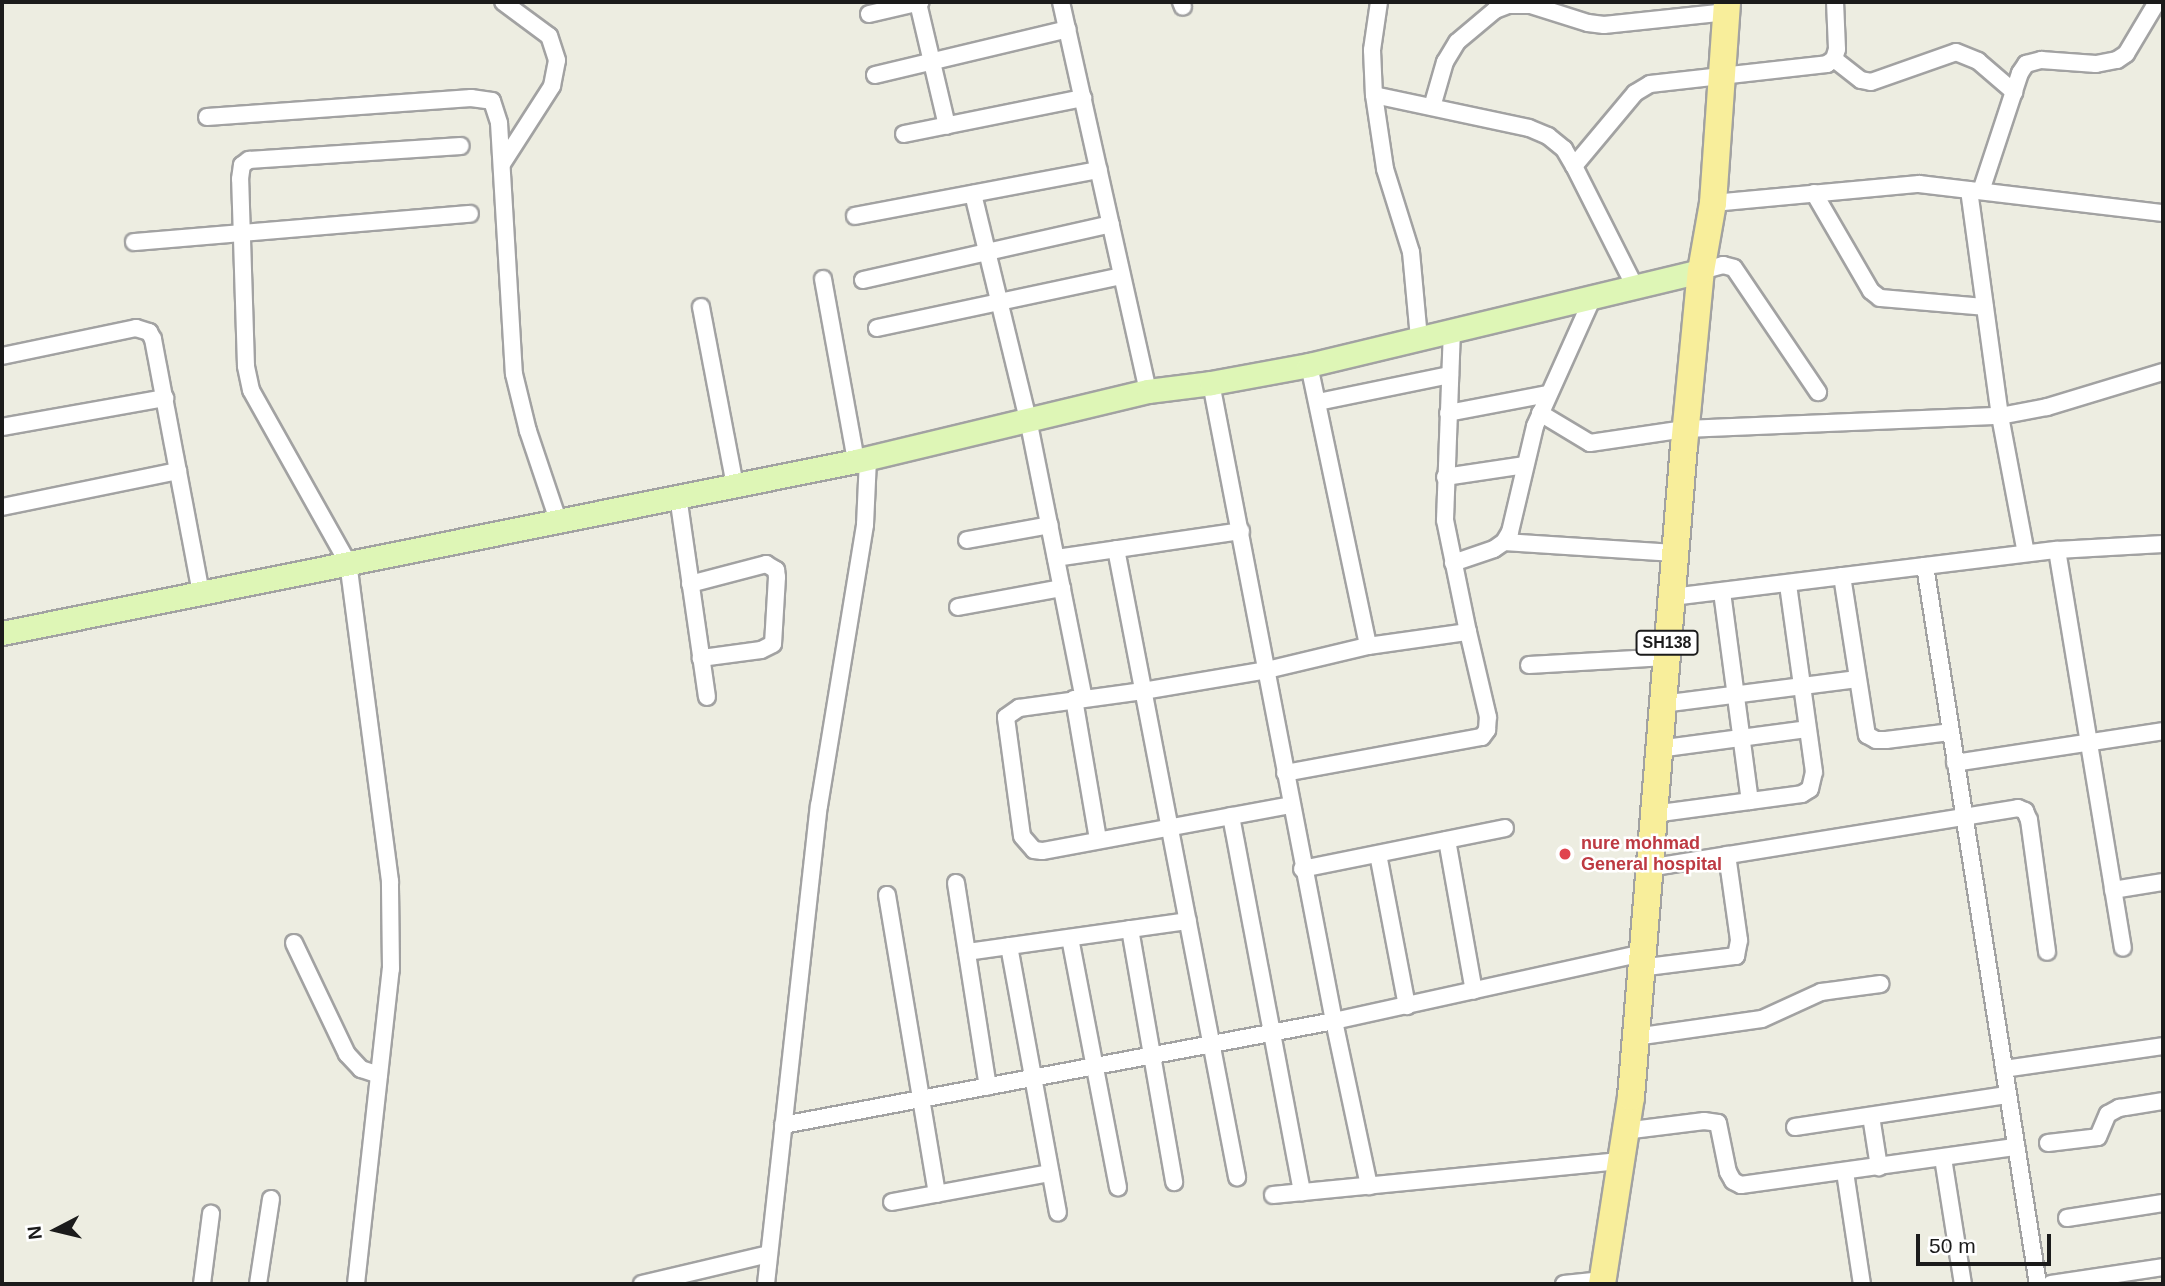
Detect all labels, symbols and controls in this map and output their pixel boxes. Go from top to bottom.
road number: SH138 [1636,630,1698,656]
place label: nure mohmad General hospital [1581,833,1722,876]
marker: nure mohmad General hospital [1555,844,1575,864]
north arrow [21,1195,91,1265]
scale bar [1920,1220,2055,1264]
text: N [23,1225,46,1241]
text: 50 m [1929,1234,1976,1257]

